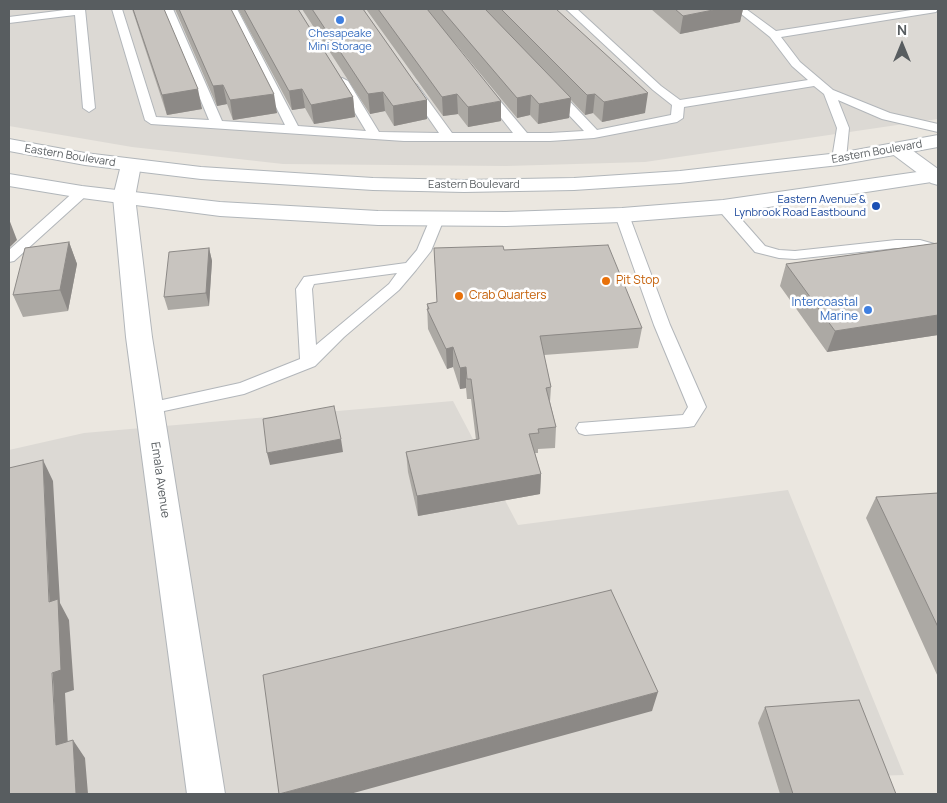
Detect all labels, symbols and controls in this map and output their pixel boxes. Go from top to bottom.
marker: Chesapeake Mini Storage [334,14,346,26]
north arrow [877,20,927,70]
text: N [897,20,907,39]
place label: Chesapeake Mini Storage [308,27,372,53]
street label: Eastern Boulevard [831,138,923,166]
street label: Eastern Boulevard [24,142,116,170]
street label: Eastern Boulevard [428,178,520,192]
place label: Eastern Avenue & Lynbrook Road Eastbound [734,193,866,219]
marker: Eastern Avenue & Lynbrook Road Eastbound [870,200,882,212]
place label: Pit Stop [616,274,659,288]
marker: Pit Stop [600,275,612,287]
place label: Crab Quarters [469,289,547,303]
marker: Crab Quarters [453,290,465,302]
place label: Intercoastal Marine [791,296,858,324]
marker: Intercoastal Marine [862,304,874,316]
street label: Emala Avenue [148,441,172,519]

